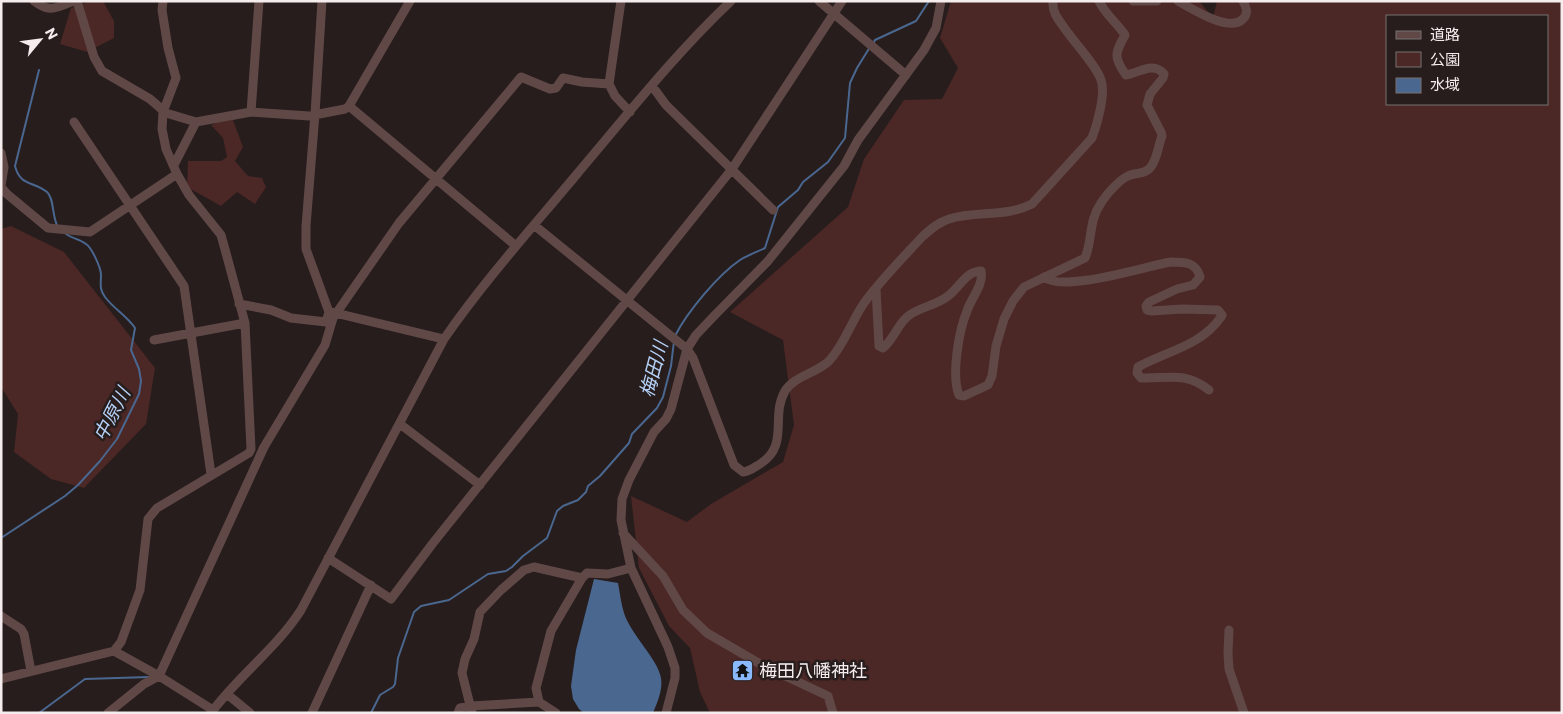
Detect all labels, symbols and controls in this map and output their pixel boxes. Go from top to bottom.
north arrow [15,15,65,65]
legend [1386,15,1548,105]
text: N [42,25,62,42]
text: 道路 [1430,25,1460,43]
text: 公園 [1430,50,1460,68]
text: 水域 [1430,75,1460,93]
water label: 梅田川 [635,337,672,400]
water label: 中原川 [88,382,135,445]
temple icon: 梅田八幡神社 [731,658,755,682]
place label: 梅田八幡神社 [759,659,867,681]

